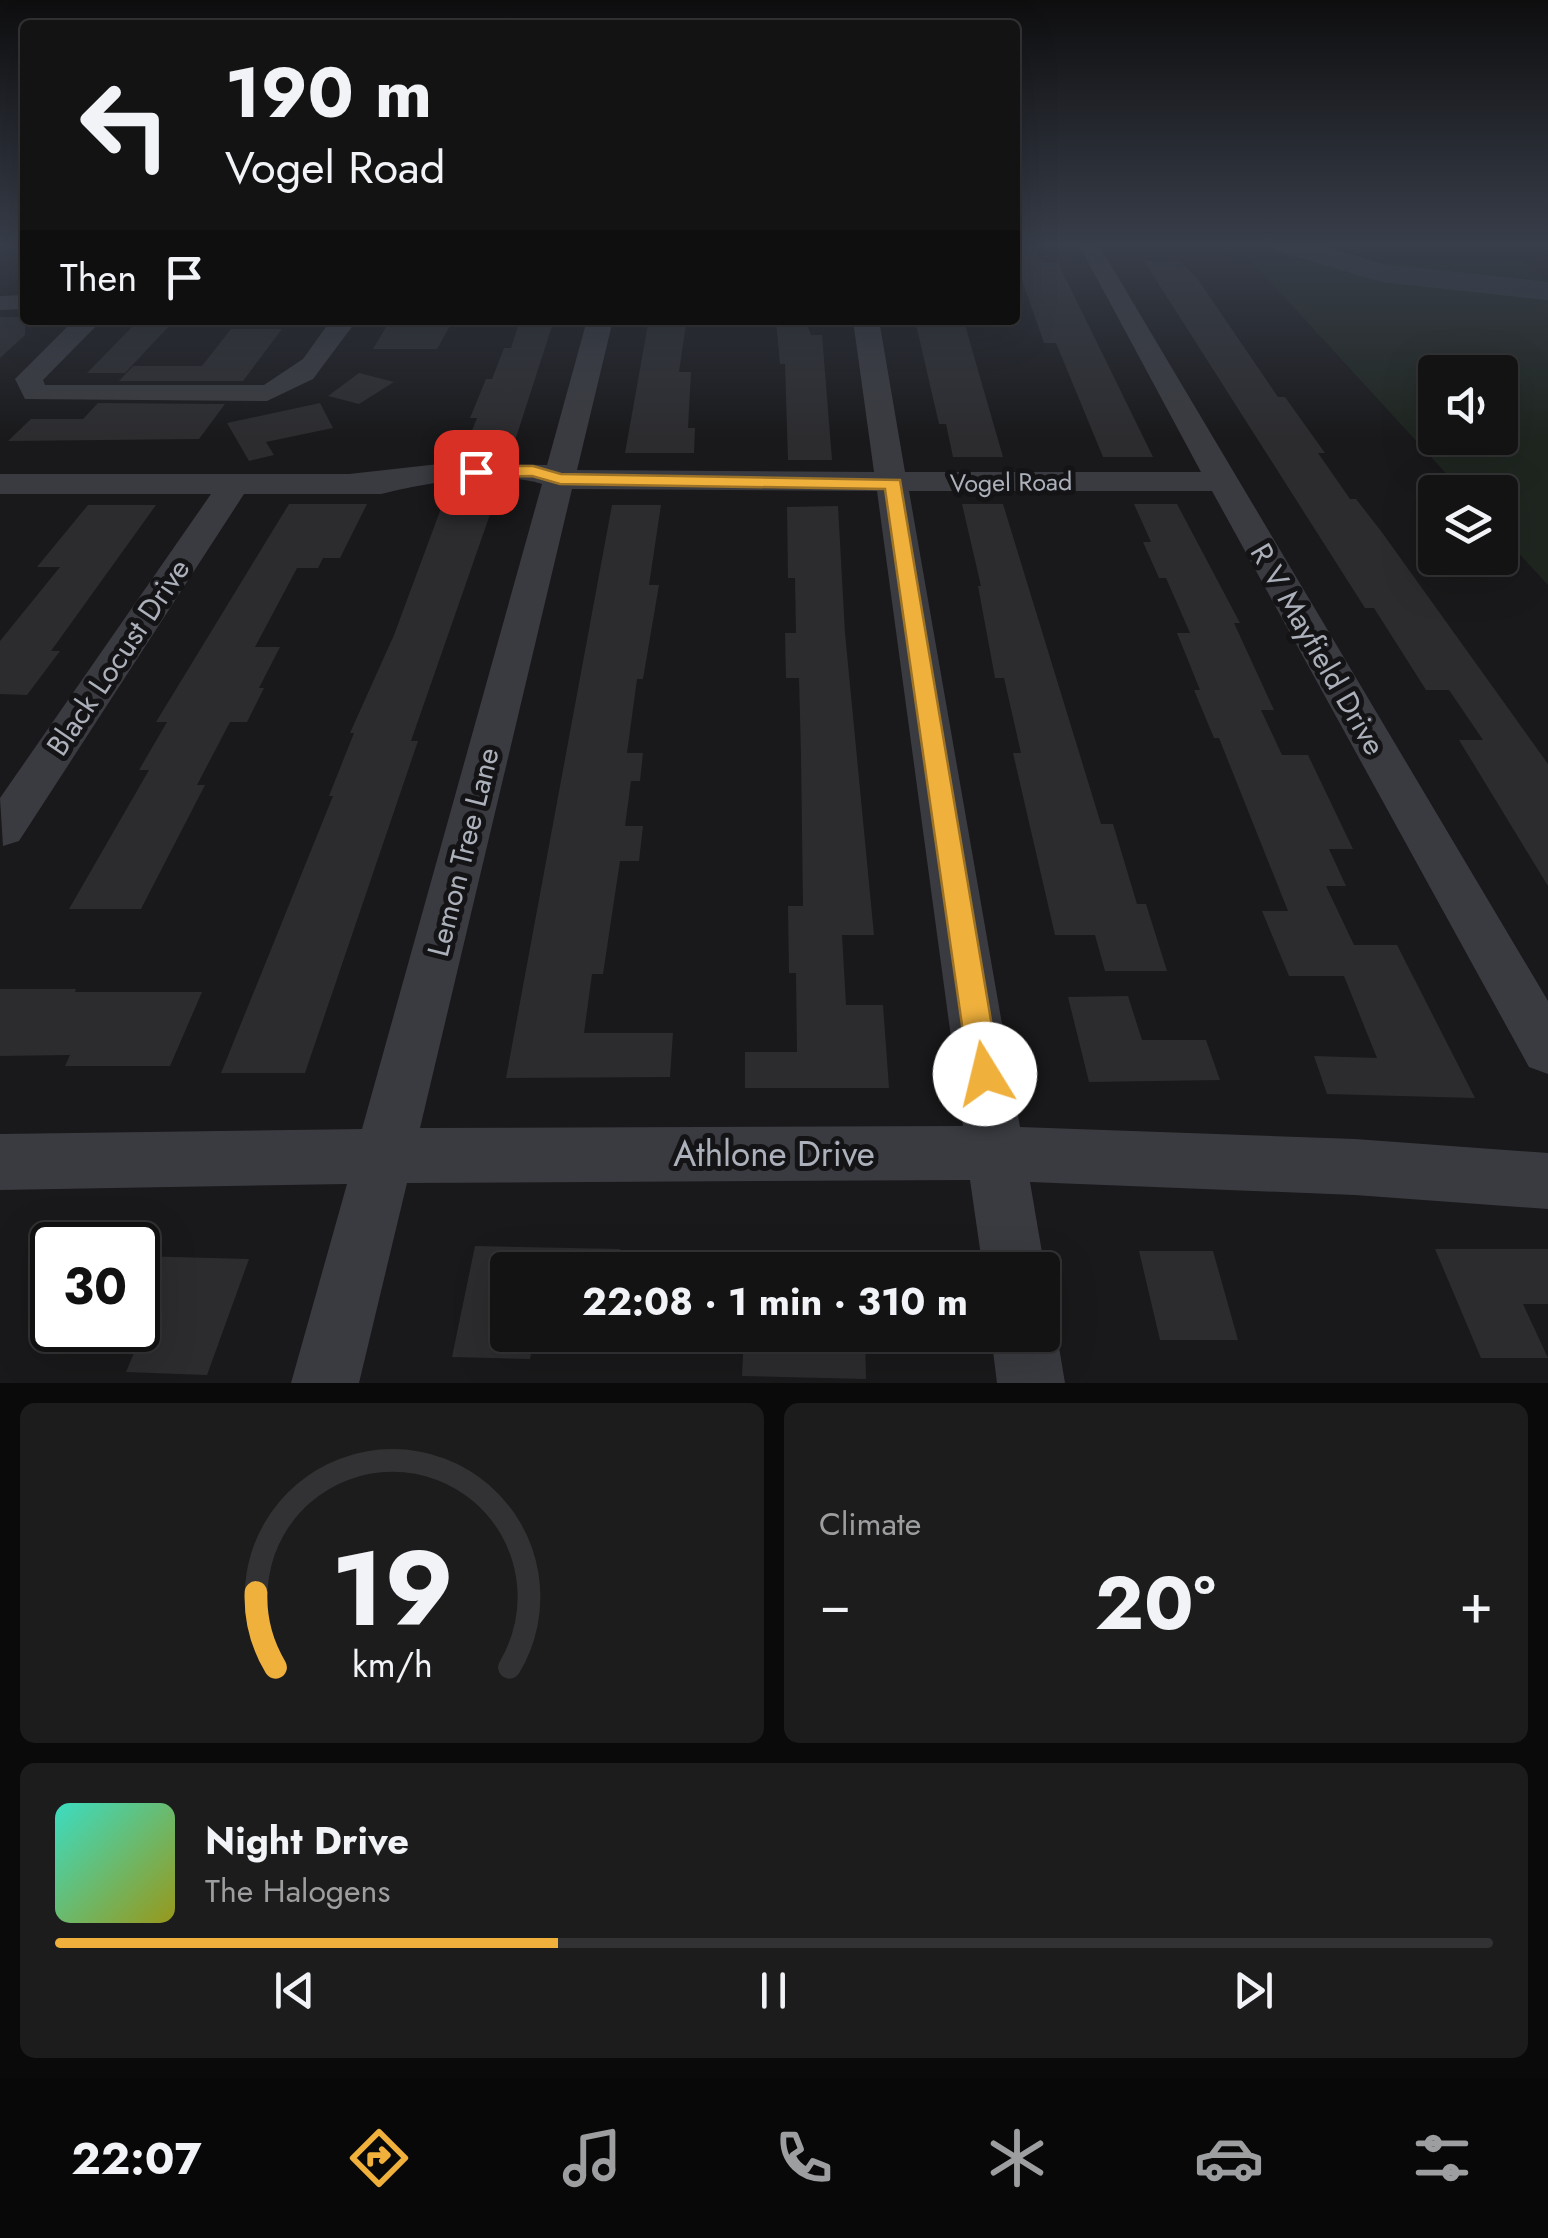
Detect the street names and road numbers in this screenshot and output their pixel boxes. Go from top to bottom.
street label: Vogel Road [949,463,1073,501]
street label: R V Mayfield Drive [1240,535,1396,763]
street label: Black Locust Drive [36,550,200,764]
street label: Lemon Tree Lane [416,743,510,961]
street label: Athlone Drive [673,1129,875,1179]

